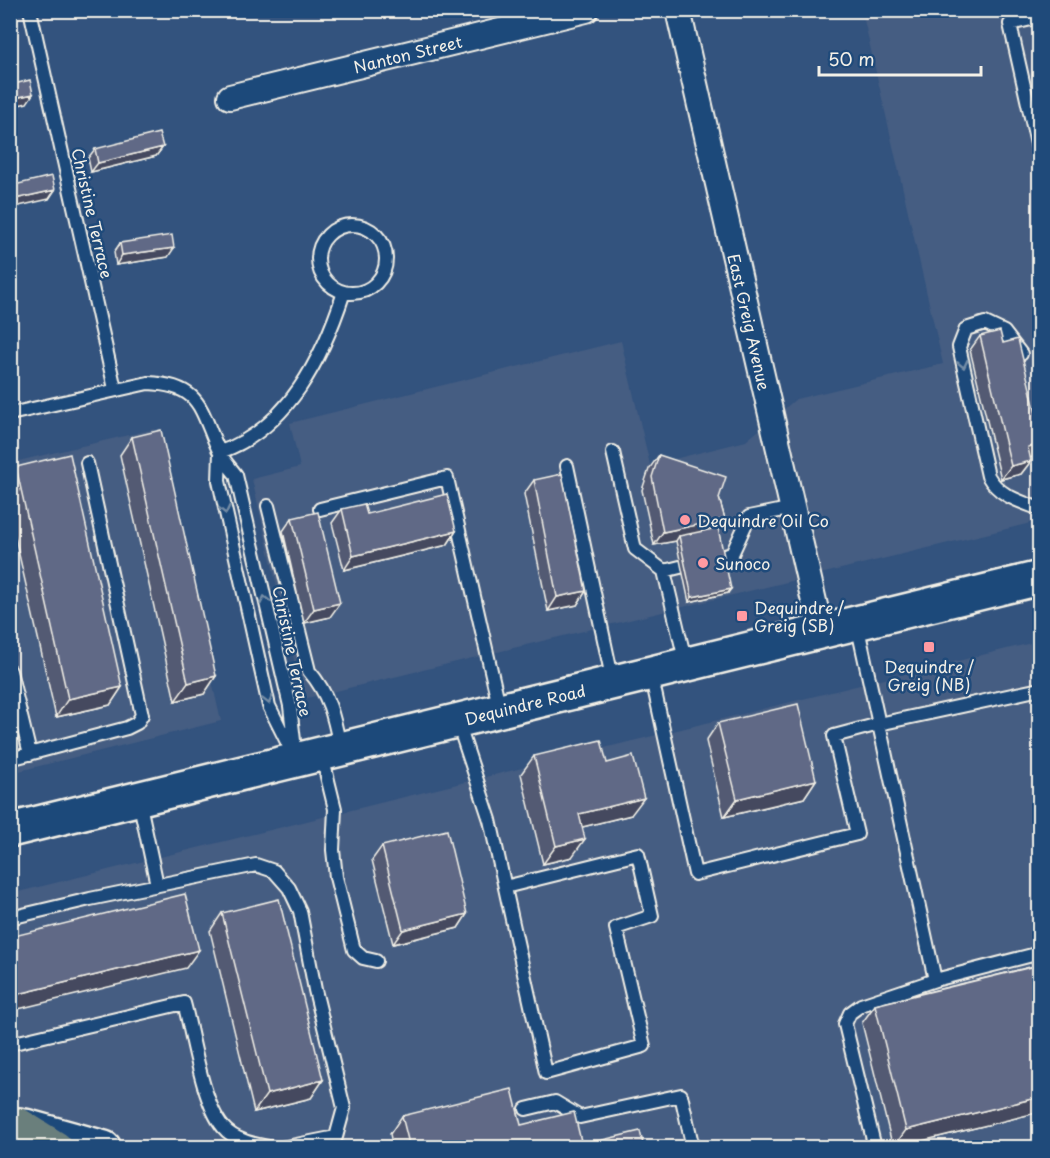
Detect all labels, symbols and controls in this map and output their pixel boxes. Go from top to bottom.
street label: Nanton Street [351,29,465,78]
scale bar [819,39,981,77]
text: 50 m [828,45,875,72]
street label: Christine Terrace [66,145,120,281]
street label: East Greig Avenue [722,251,777,393]
one-way arrow [956,359,969,369]
one-way arrow [218,504,231,514]
place label: Dequindre Oil Co [697,508,829,532]
marker: Dequindre Oil Co [678,513,692,527]
place label: Sunoco [715,551,770,575]
marker: Sunoco [696,556,710,570]
street label: Christine Terrace [267,583,319,719]
one-way arrow [260,595,273,605]
place label: Dequindre / Greig (SB) [754,595,844,637]
marker: Dequindre / Greig (SB) [735,609,749,623]
marker: Dequindre / Greig (NB) [922,640,936,654]
place label: Dequindre / Greig (NB) [884,654,974,696]
street label: Dequindre Road [462,678,588,730]
one-way arrow [261,695,274,705]

